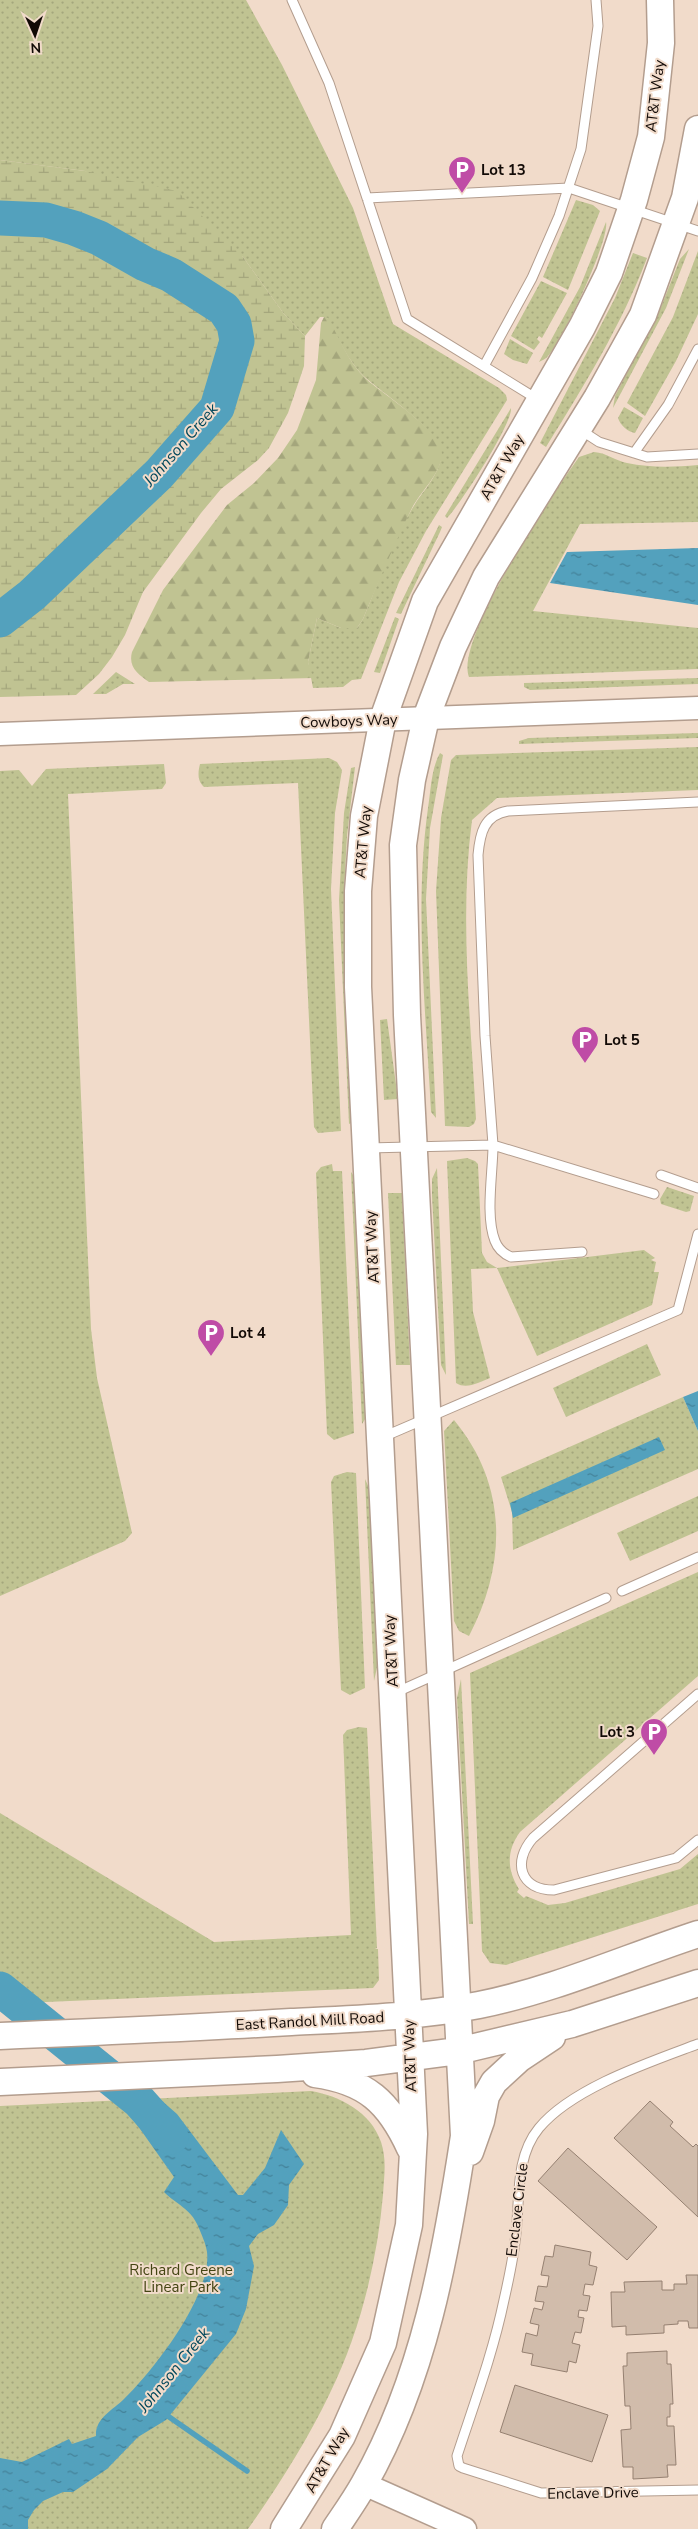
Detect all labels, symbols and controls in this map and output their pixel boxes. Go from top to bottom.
north arrow [10,10,60,60]
text: N [30,38,41,57]
street label: AT&T Way [641,59,669,133]
parking icon: Lot 13 [447,155,477,194]
place label: Lot 13 [481,160,526,180]
water label: Johnson Creek [138,398,224,492]
street label: AT&T Way [475,430,529,503]
street label: Cowboys Way [300,709,398,733]
street label: AT&T Way [350,805,376,879]
parking icon: Lot 5 [570,1025,600,1064]
place label: Lot 5 [604,1030,640,1050]
street label: AT&T Way [360,1210,384,1284]
parking icon: Lot 4 [196,1318,226,1357]
place label: Lot 4 [230,1323,266,1343]
street label: AT&T Way [379,1614,403,1688]
parking icon: Lot 3 [639,1717,669,1756]
place label: Lot 3 [599,1722,635,1742]
street label: East Randol Mill Road [235,2007,385,2035]
street label: AT&T Way [399,2019,421,2093]
street label: Enclave Circle [501,2162,533,2258]
park label: Richard Greene Linear Park [129,2260,233,2297]
water label: Johnson Creek [132,2322,216,2418]
street label: AT&T Way [300,2423,354,2496]
street label: Enclave Drive [547,2482,639,2504]

